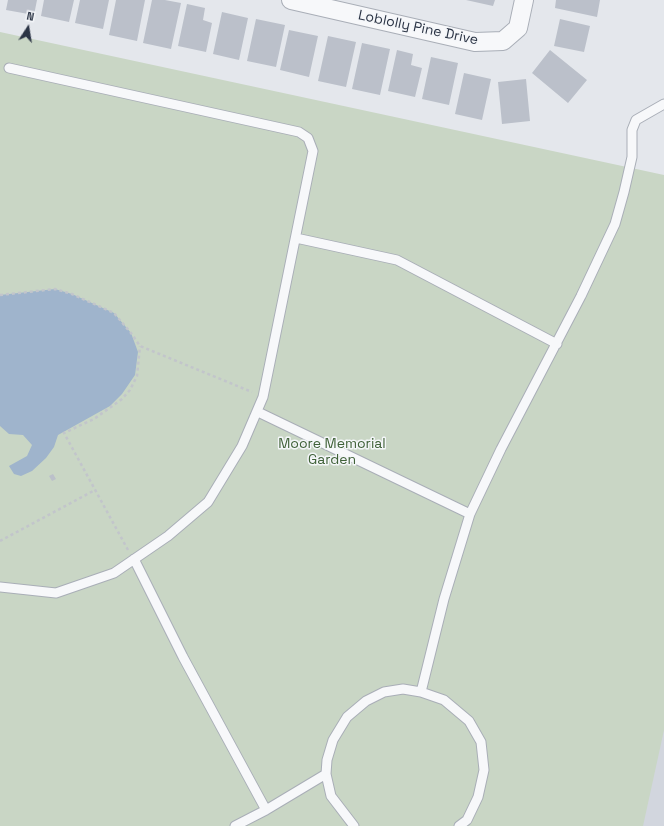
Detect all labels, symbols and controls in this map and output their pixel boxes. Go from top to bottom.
street label: Loblolly Pine Drive [356,7,480,49]
north arrow [8,8,48,48]
text: N [25,9,36,24]
park label: Moore Memorial Garden [278,436,386,468]

